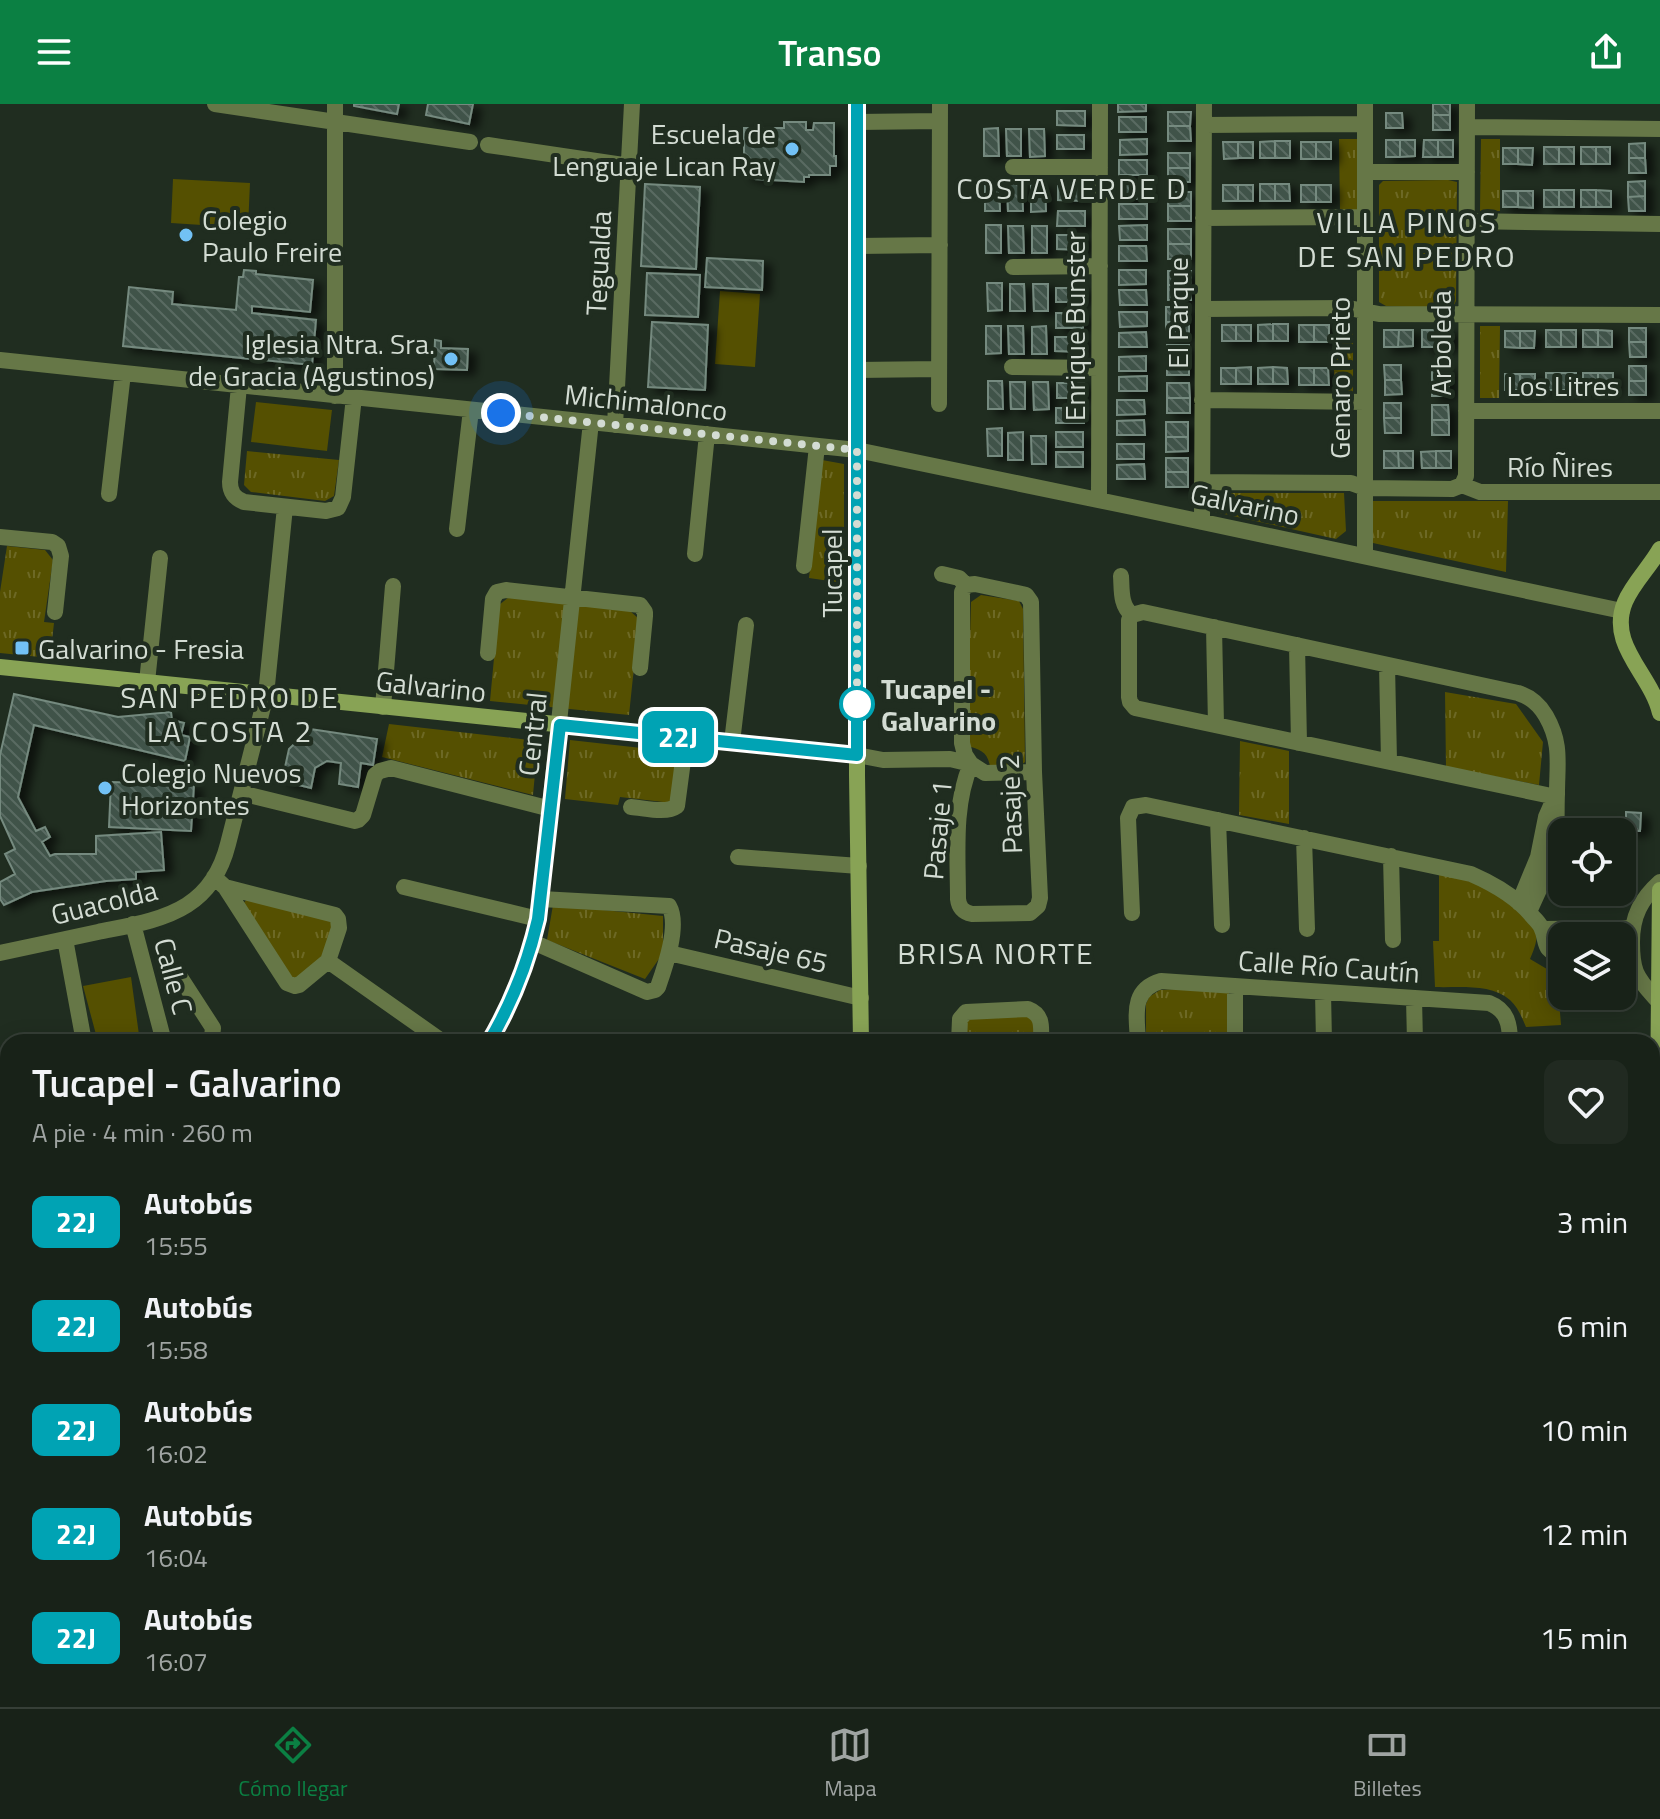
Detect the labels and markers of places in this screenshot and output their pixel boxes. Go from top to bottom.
place label: Escuela de Lenguaje Lican Ray [552,112,776,187]
marker: Escuela de Lenguaje Lican Ray [783,140,801,158]
place label: Colegio Paulo Freire [202,198,342,273]
marker: Colegio Paulo Freire [177,226,195,244]
place label: Iglesia Ntra. Sra. de Gracia (Agustinos) [188,322,435,397]
marker: Iglesia Ntra. Sra. de Gracia (Agustinos) [442,350,460,368]
place label: Galvarino - Fresia [38,627,244,670]
marker: Galvarino - Fresia [13,639,31,657]
place label: Tucapel - Galvarino [881,667,996,742]
marker: Tucapel - Galvarino [840,687,874,721]
place label: Colegio Nuevos Horizontes [121,751,302,826]
marker: Colegio Nuevos Horizontes [96,779,114,797]

